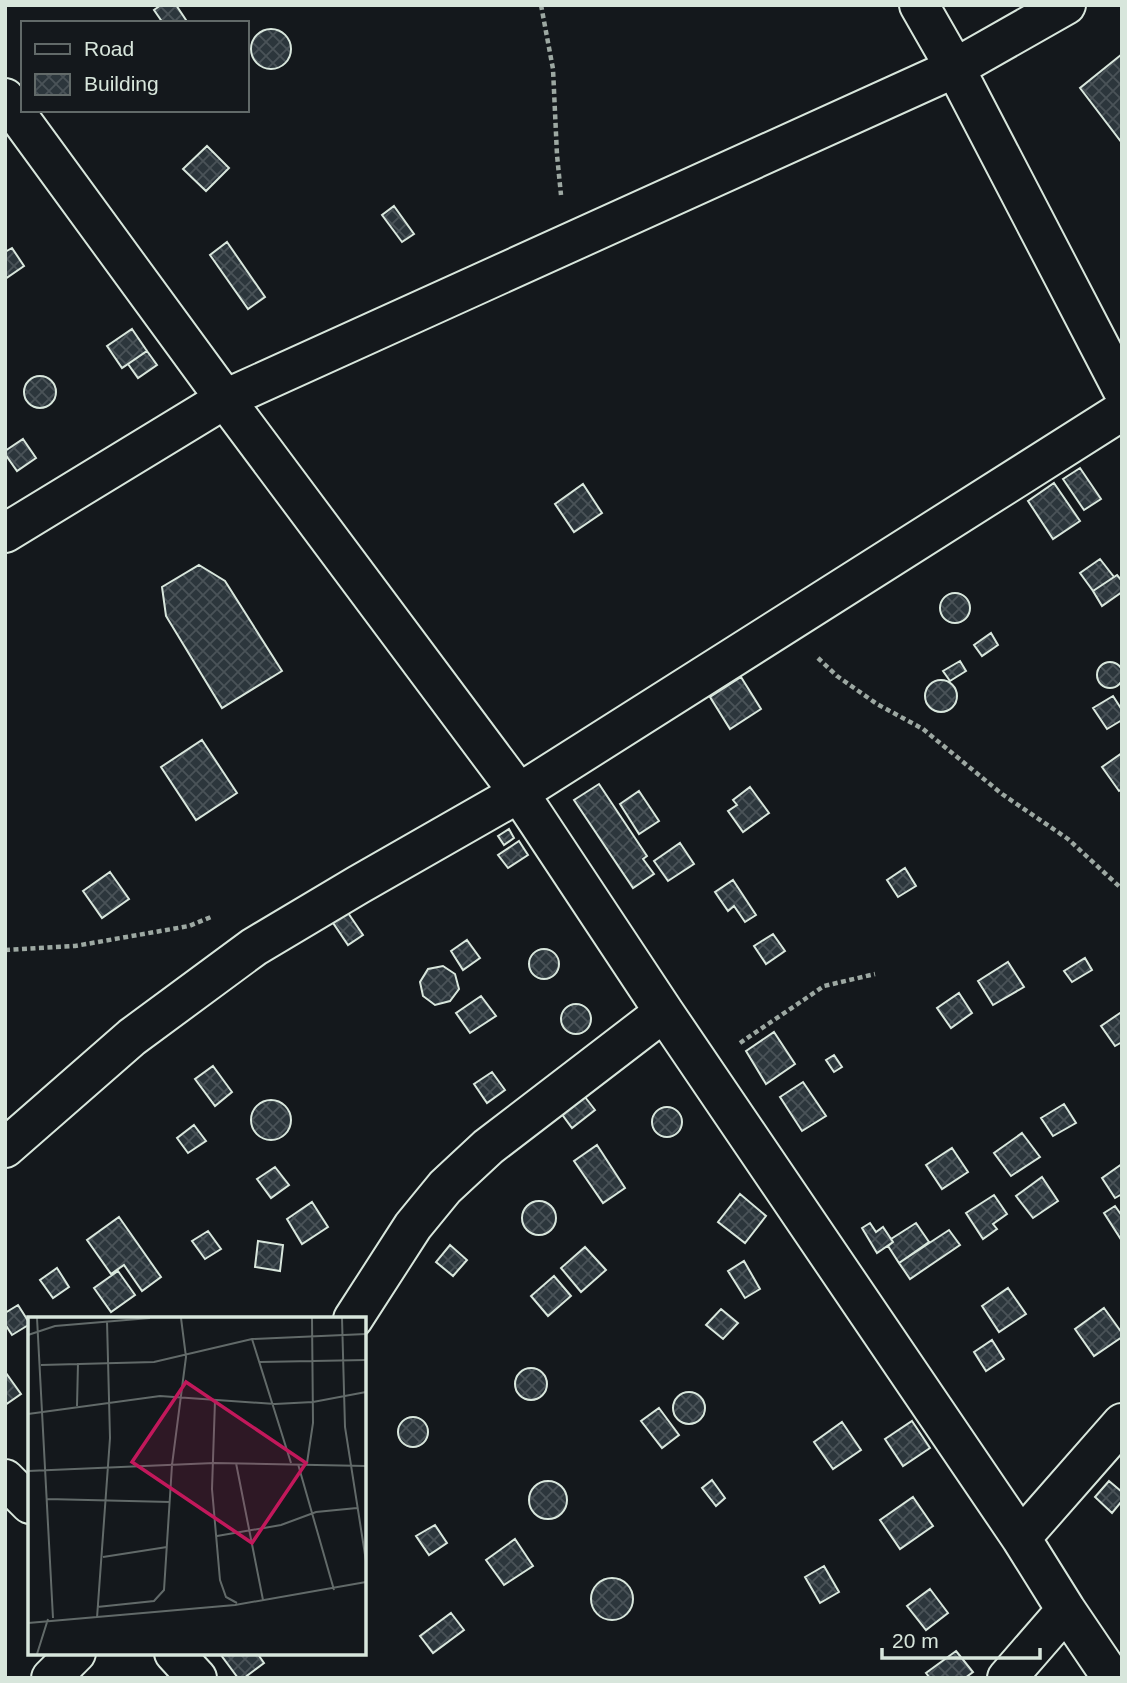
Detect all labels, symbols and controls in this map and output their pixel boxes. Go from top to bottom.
legend [21,21,248,112]
text: Road [84,37,134,60]
text: Building [84,72,159,95]
inset map [28,1317,366,1655]
scale bar [882,1616,1040,1660]
text: 20 m [892,1629,939,1652]

